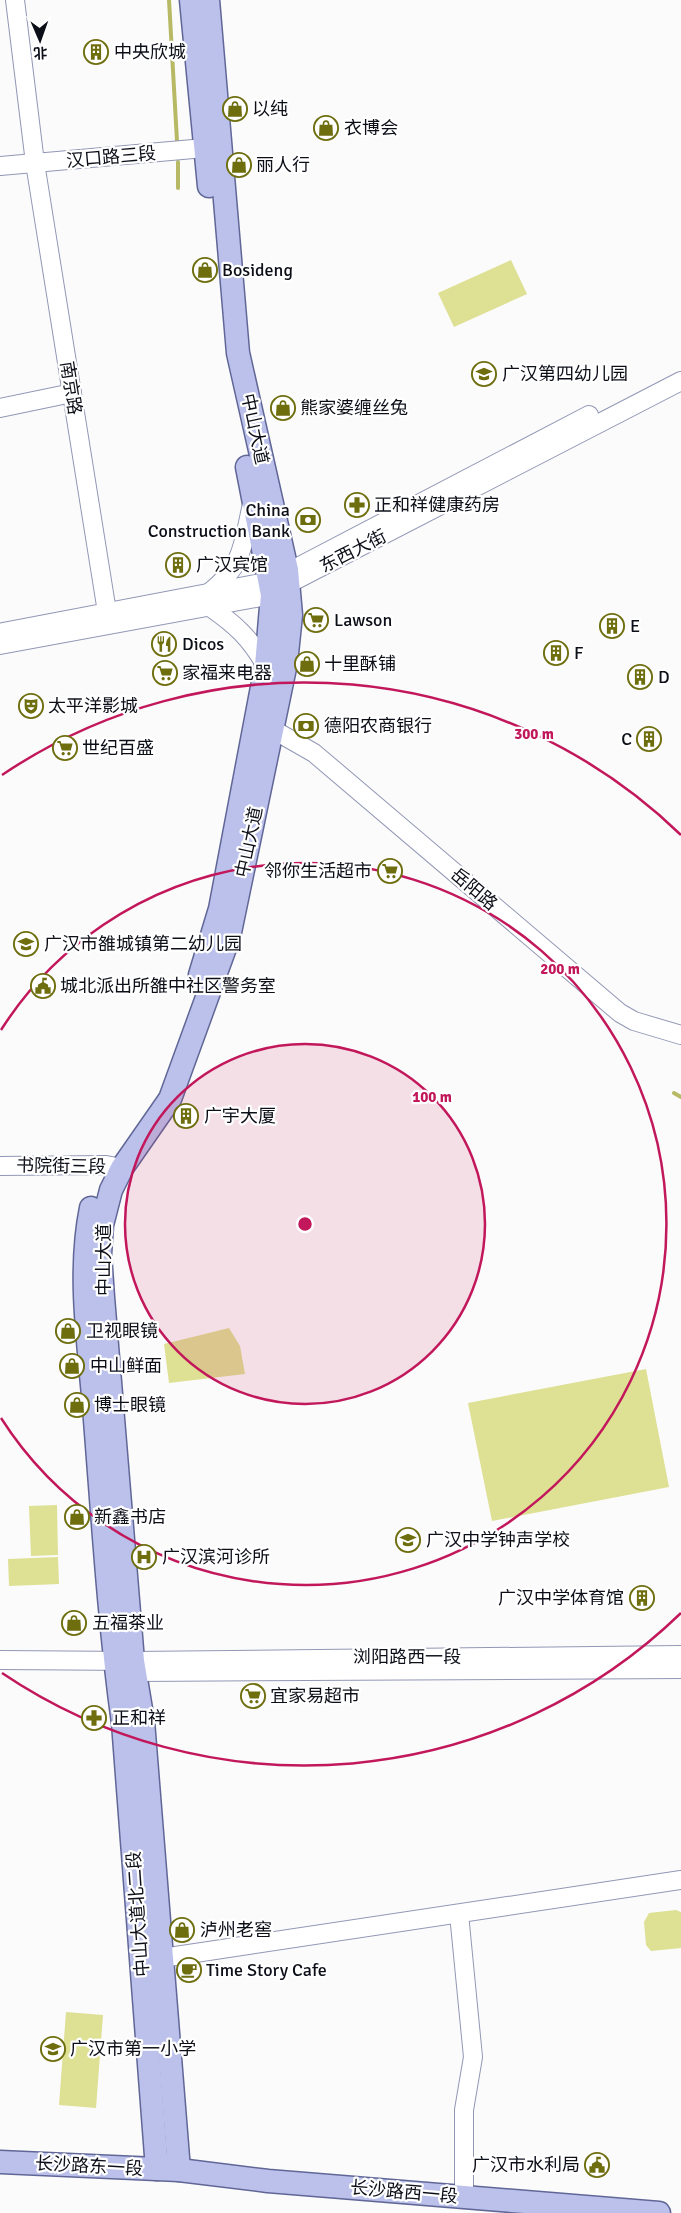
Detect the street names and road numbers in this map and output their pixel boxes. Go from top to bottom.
street label: 汉口路三段 [65,142,157,172]
street label: 南京路 [56,360,86,416]
street label: 中山大道 [237,391,273,467]
street label: 东西大街 [316,525,390,577]
street label: 中山大道 [231,804,267,880]
street label: 岳阳路 [446,863,502,915]
street label: 书院街三段 [16,1154,106,1178]
street label: 中山大道 [93,1224,115,1296]
street label: 浏阳路西一段 [353,1646,461,1668]
street label: 中山大道北二段 [123,1850,153,1978]
street label: 长沙路东一段 [34,2152,144,2180]
street label: 长沙路西一段 [349,2176,459,2208]

